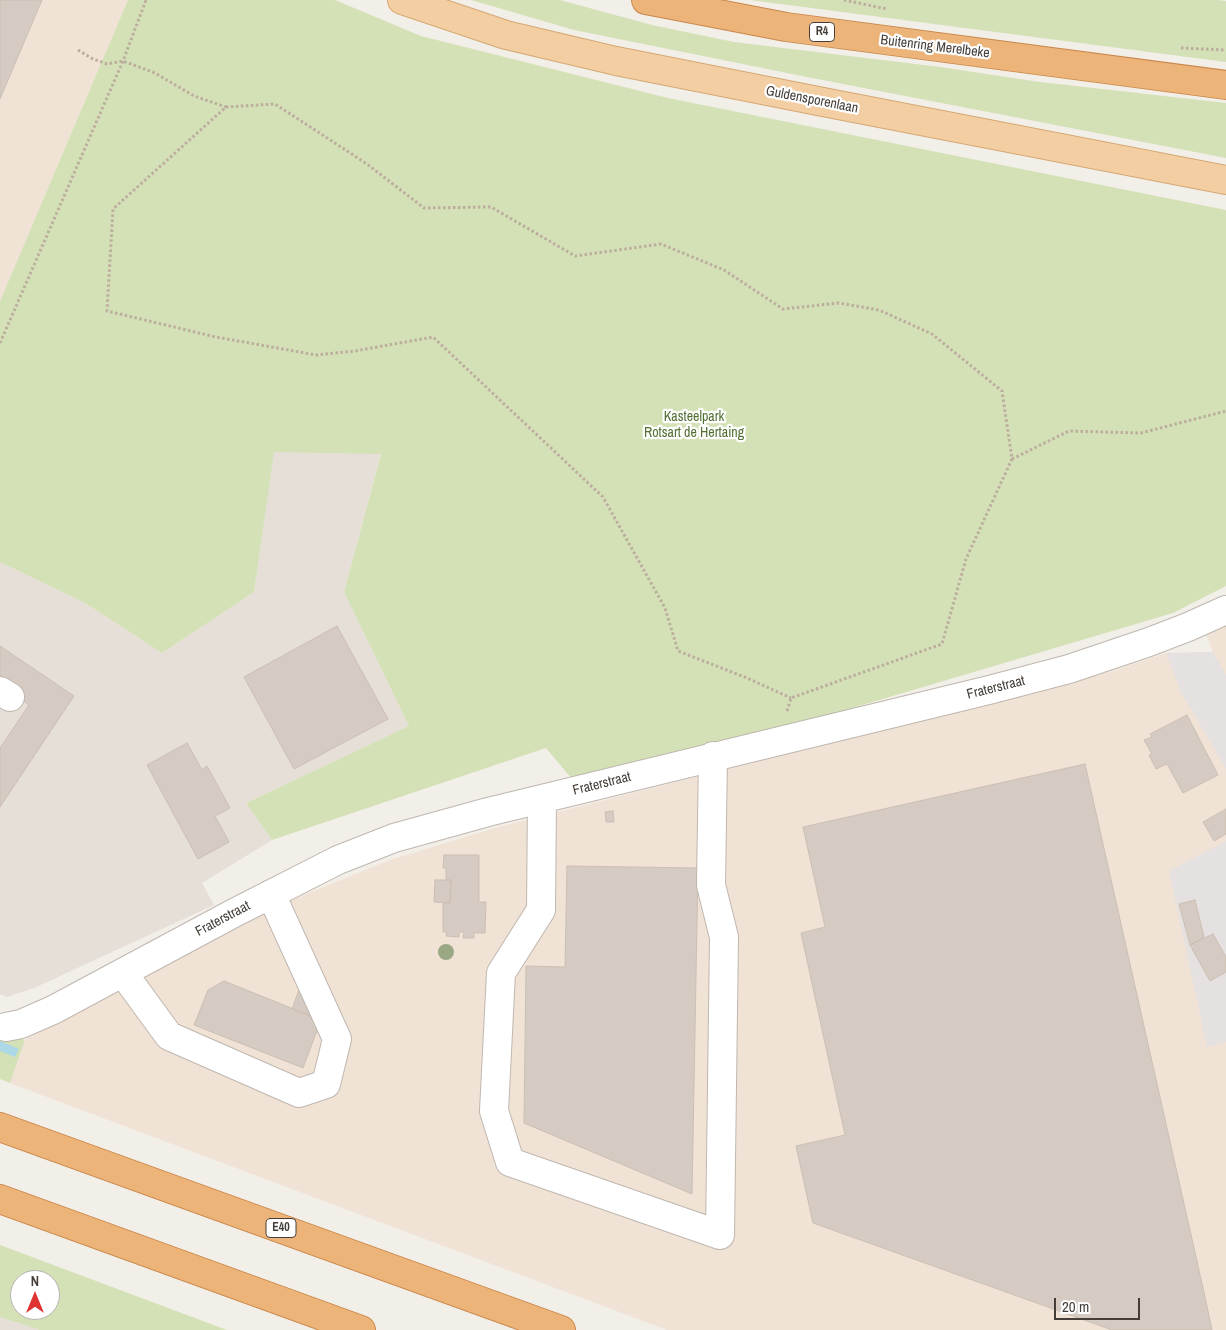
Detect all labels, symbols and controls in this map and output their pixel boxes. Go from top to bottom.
road number: R4 [810,22,834,42]
street label: Buitenring Merelbeke [880,32,990,62]
street label: Guldensporenlaan [764,83,860,117]
park label: Kasteelpark Rotsart de Hertaing [644,409,744,442]
street label: Fraterstraat [965,673,1027,703]
street label: Fraterstraat [571,769,633,799]
street label: Fraterstraat [193,898,253,940]
road number: E40 [266,1218,296,1238]
north arrow [10,1270,60,1320]
text: N [31,1272,39,1290]
scale bar [1056,1288,1142,1320]
text: 20 m [1062,1296,1089,1317]

